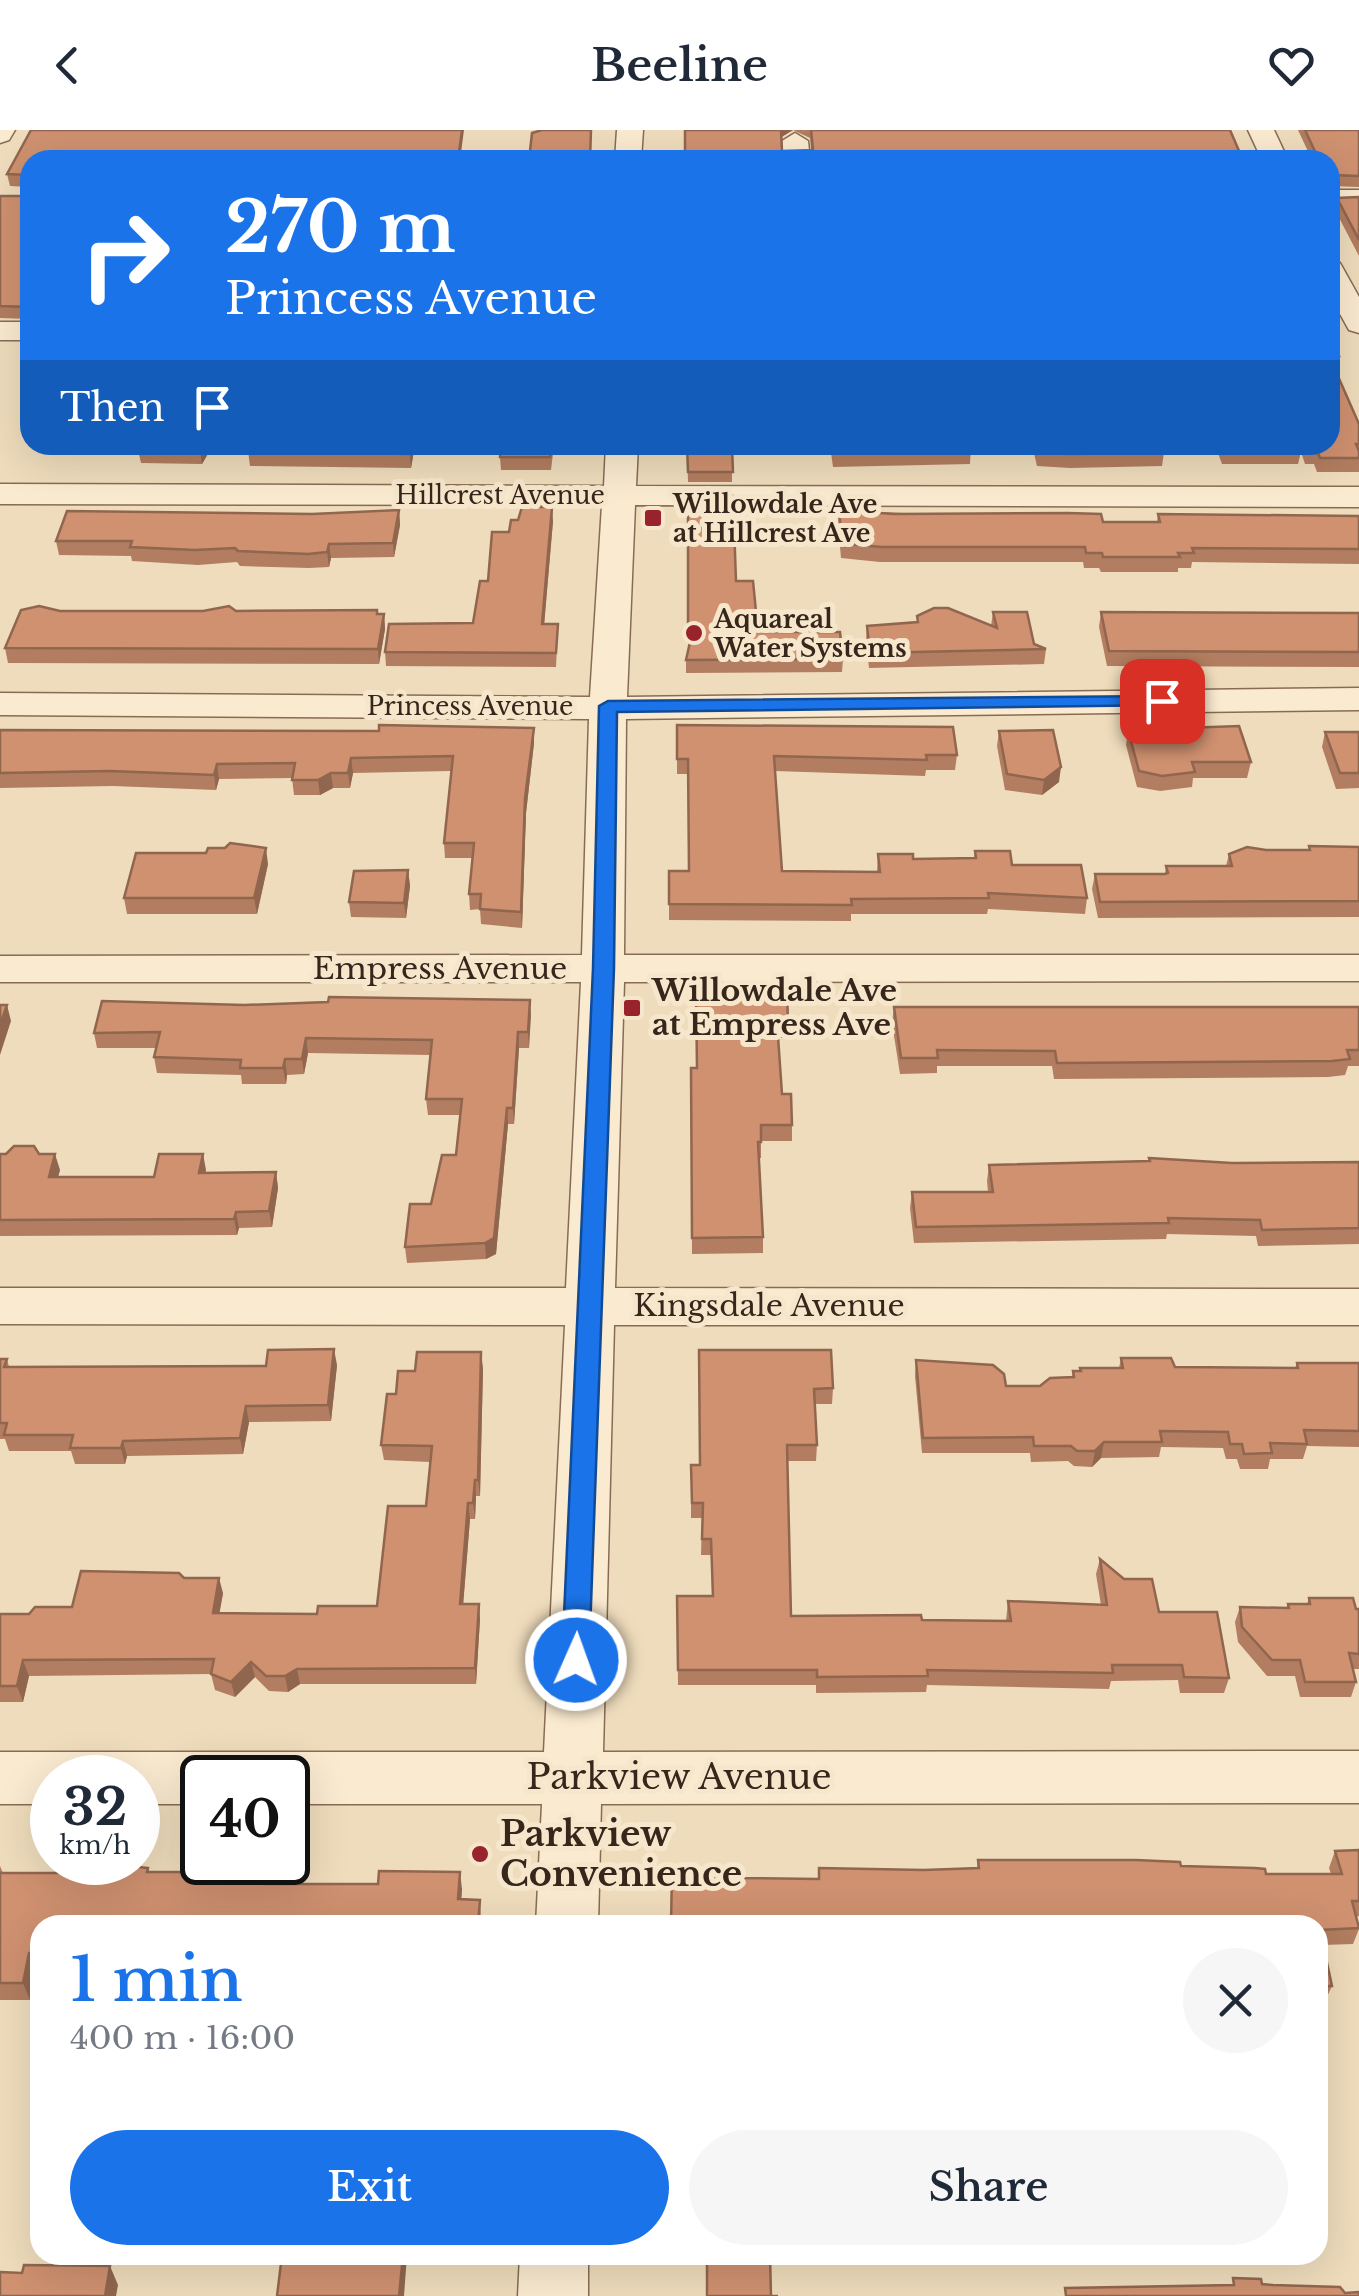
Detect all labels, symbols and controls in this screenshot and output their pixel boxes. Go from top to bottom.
text: Beeline [591,37,768,93]
icon: back [40,38,95,93]
icon: heart [1264,38,1319,93]
text: 270 m [225,184,456,271]
icon: right [60,190,190,320]
text: Princess Avenue [225,270,597,326]
icon: arrive [185,380,240,435]
text: Then [60,384,165,431]
street label: Hillcrest Avenue [395,480,605,511]
place label: Willowdale Ave at Hillcrest Ave [672,489,877,549]
marker: Willowdale Ave at Hillcrest Ave [642,507,664,529]
place label: Aquareal Water Systems [713,604,907,664]
marker: Aquareal Water Systems [683,622,705,644]
pin [1120,659,1205,744]
icon: arrive [1135,674,1190,729]
street label: Princess Avenue [367,691,573,722]
street label: Empress Avenue [313,950,567,987]
place label: Willowdale Ave at Empress Ave [651,972,897,1043]
marker: Willowdale Ave at Empress Ave [621,997,643,1019]
street label: Kingsdale Avenue [633,1287,905,1324]
position arrow [524,1608,628,1712]
speed limit sign: 40 [180,1755,310,1885]
street label: Parkview Avenue [527,1755,831,1798]
text: 32 [63,1776,127,1839]
place label: Parkview Convenience [500,1812,742,1895]
text: km/h [60,1830,130,1861]
marker: Parkview Convenience [469,1843,491,1865]
text: 1 min [70,1943,243,2017]
button: close [1183,1948,1288,2053]
text: 400 m · 16:00 [70,2018,295,2058]
button: Exit [70,2130,669,2245]
button: Share [689,2130,1288,2245]

